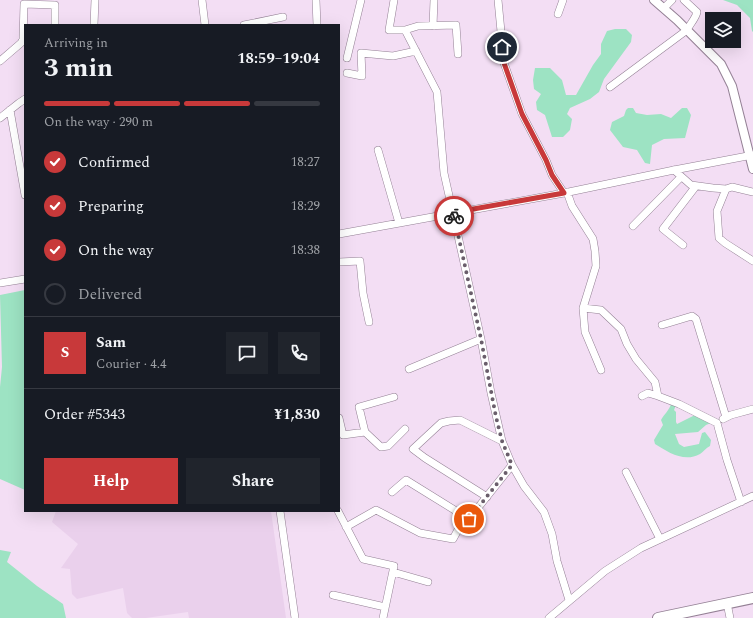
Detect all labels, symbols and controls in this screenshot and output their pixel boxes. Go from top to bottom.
map controls [705,12,741,48]
button: layers [705,12,741,48]
pin [485,30,519,64]
text: Arriving in [44,33,108,53]
icon: home [491,36,513,58]
text: 18:59–19:04 [237,47,320,70]
text: 3 min [44,48,113,88]
text: On the way · 290 m [44,112,153,132]
icon: check [44,151,66,173]
text: Confirmed [78,151,150,174]
text: 18:27 [291,152,320,172]
icon: check [44,195,66,217]
text: Preparing [78,195,144,218]
text: 18:29 [291,196,320,216]
courier [434,196,474,236]
icon: bike [443,205,465,227]
icon: check [44,239,66,261]
text: On the way [78,239,153,262]
text: 18:38 [291,240,320,260]
text: Delivered [78,283,142,306]
text: Sam [96,331,126,354]
button: chat [226,332,268,374]
button: phone [278,332,320,374]
text: S [61,341,69,364]
text: Courier · 4.4 [96,354,166,374]
text: Order #5343 [44,403,125,426]
text: ¥1,830 [274,403,320,426]
button: Help [44,458,178,504]
button: Share [186,458,320,504]
pin [452,502,486,536]
icon: bag [458,508,480,530]

